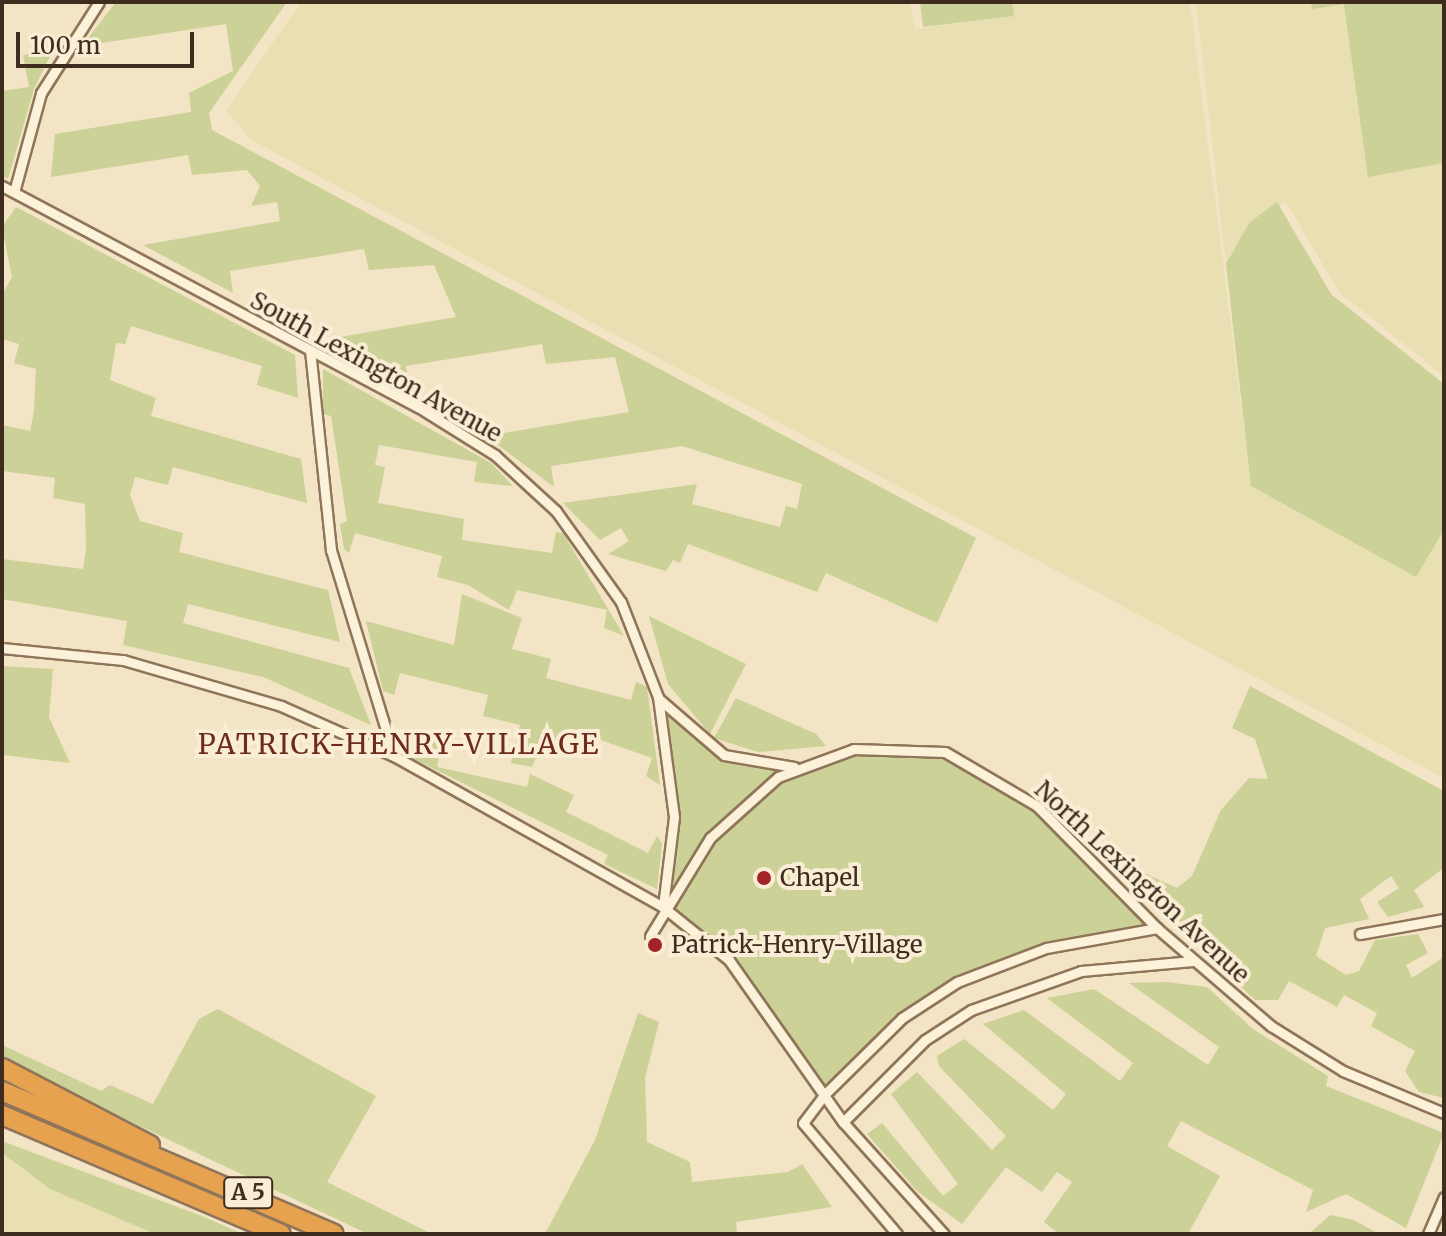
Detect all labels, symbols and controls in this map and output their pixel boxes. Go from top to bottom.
scale bar [20,16,198,66]
text: 100 m [30,30,100,61]
street label: South Lexington Avenue [245,286,507,448]
district label: PATRICK-HENRY-VILLAGE [198,727,600,761]
street label: North Lexington Avenue [1029,775,1255,989]
place label: Chapel [780,864,859,892]
marker: Chapel [755,869,773,887]
place label: Patrick-Henry-Village [671,931,922,959]
marker: Patrick-Henry-Village [646,936,664,954]
road number: A 5 [222,1175,274,1211]

